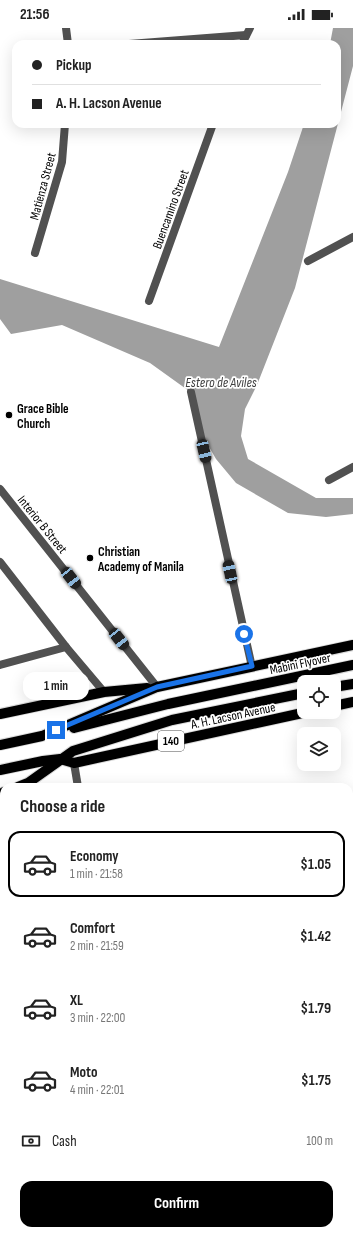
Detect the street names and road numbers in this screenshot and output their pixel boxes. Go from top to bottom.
street label: Matienza Street [26,151,60,222]
street label: Buencamino Street [149,167,193,251]
street label: Interior B Street [14,492,70,557]
street label: Mabini Flyover [268,650,332,678]
street label: A. H. Lacson Avenue [189,699,277,733]
road number: 140 [158,731,184,751]

